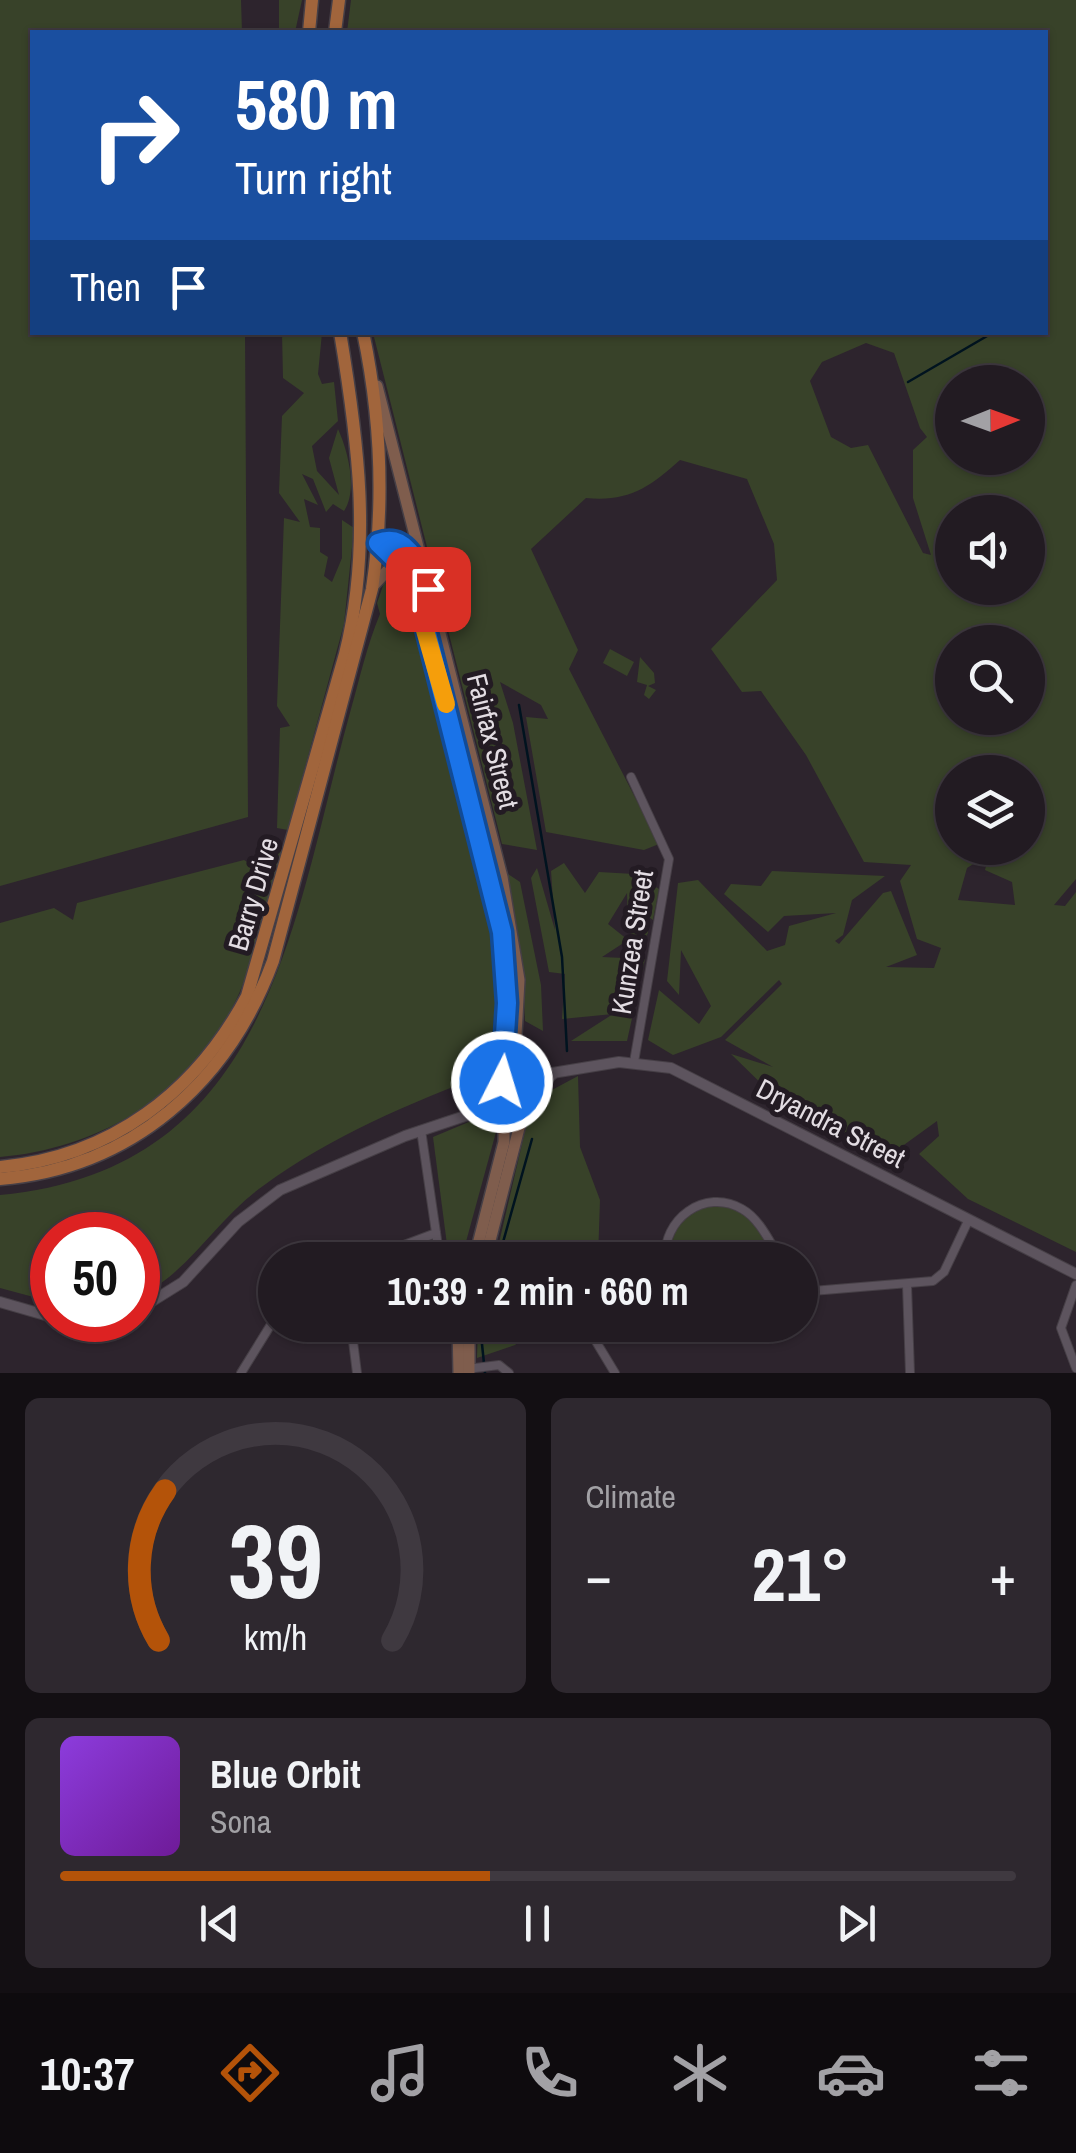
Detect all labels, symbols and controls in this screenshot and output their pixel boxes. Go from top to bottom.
text: 580 m [235,57,398,151]
icon: right [70,70,200,200]
text: Turn right [235,147,392,208]
icon: arrive [161,260,216,315]
text: Then [70,262,141,313]
north arrow [935,365,1045,475]
map controls [935,365,1045,865]
button: sound [935,495,1045,605]
pin [386,547,471,632]
icon: arrive [401,562,456,617]
button: search [935,625,1045,735]
street label: Fairfax Street [458,669,528,813]
button: layers [935,755,1045,865]
street label: Barry Drive [219,833,287,955]
street label: Kunzea Street [602,867,662,1017]
position arrow [450,1030,554,1134]
street label: Dryandra Street [750,1069,912,1177]
speed limit sign: 50 [30,1212,160,1342]
text: 10:39 · 2 min · 660 m [387,1266,689,1317]
text: Climate [586,1475,676,1518]
text: 39 [228,1490,323,1630]
text: 21° [752,1523,850,1624]
text: − [586,1538,612,1612]
text: + [990,1538,1016,1612]
text: km/h [243,1613,307,1661]
text: Blue Orbit [210,1749,361,1800]
text: Sona [210,1800,271,1843]
icon: previous [192,1896,247,1951]
icon: pause [510,1896,565,1951]
icon: next [829,1896,884,1951]
icon: directions [215,2038,285,2108]
icon: music [365,2038,435,2108]
icon: phone [515,2038,585,2108]
icon: climate [665,2038,735,2108]
icon: car [816,2038,886,2108]
icon: filters [966,2038,1036,2108]
text: 10:37 [40,2043,134,2104]

